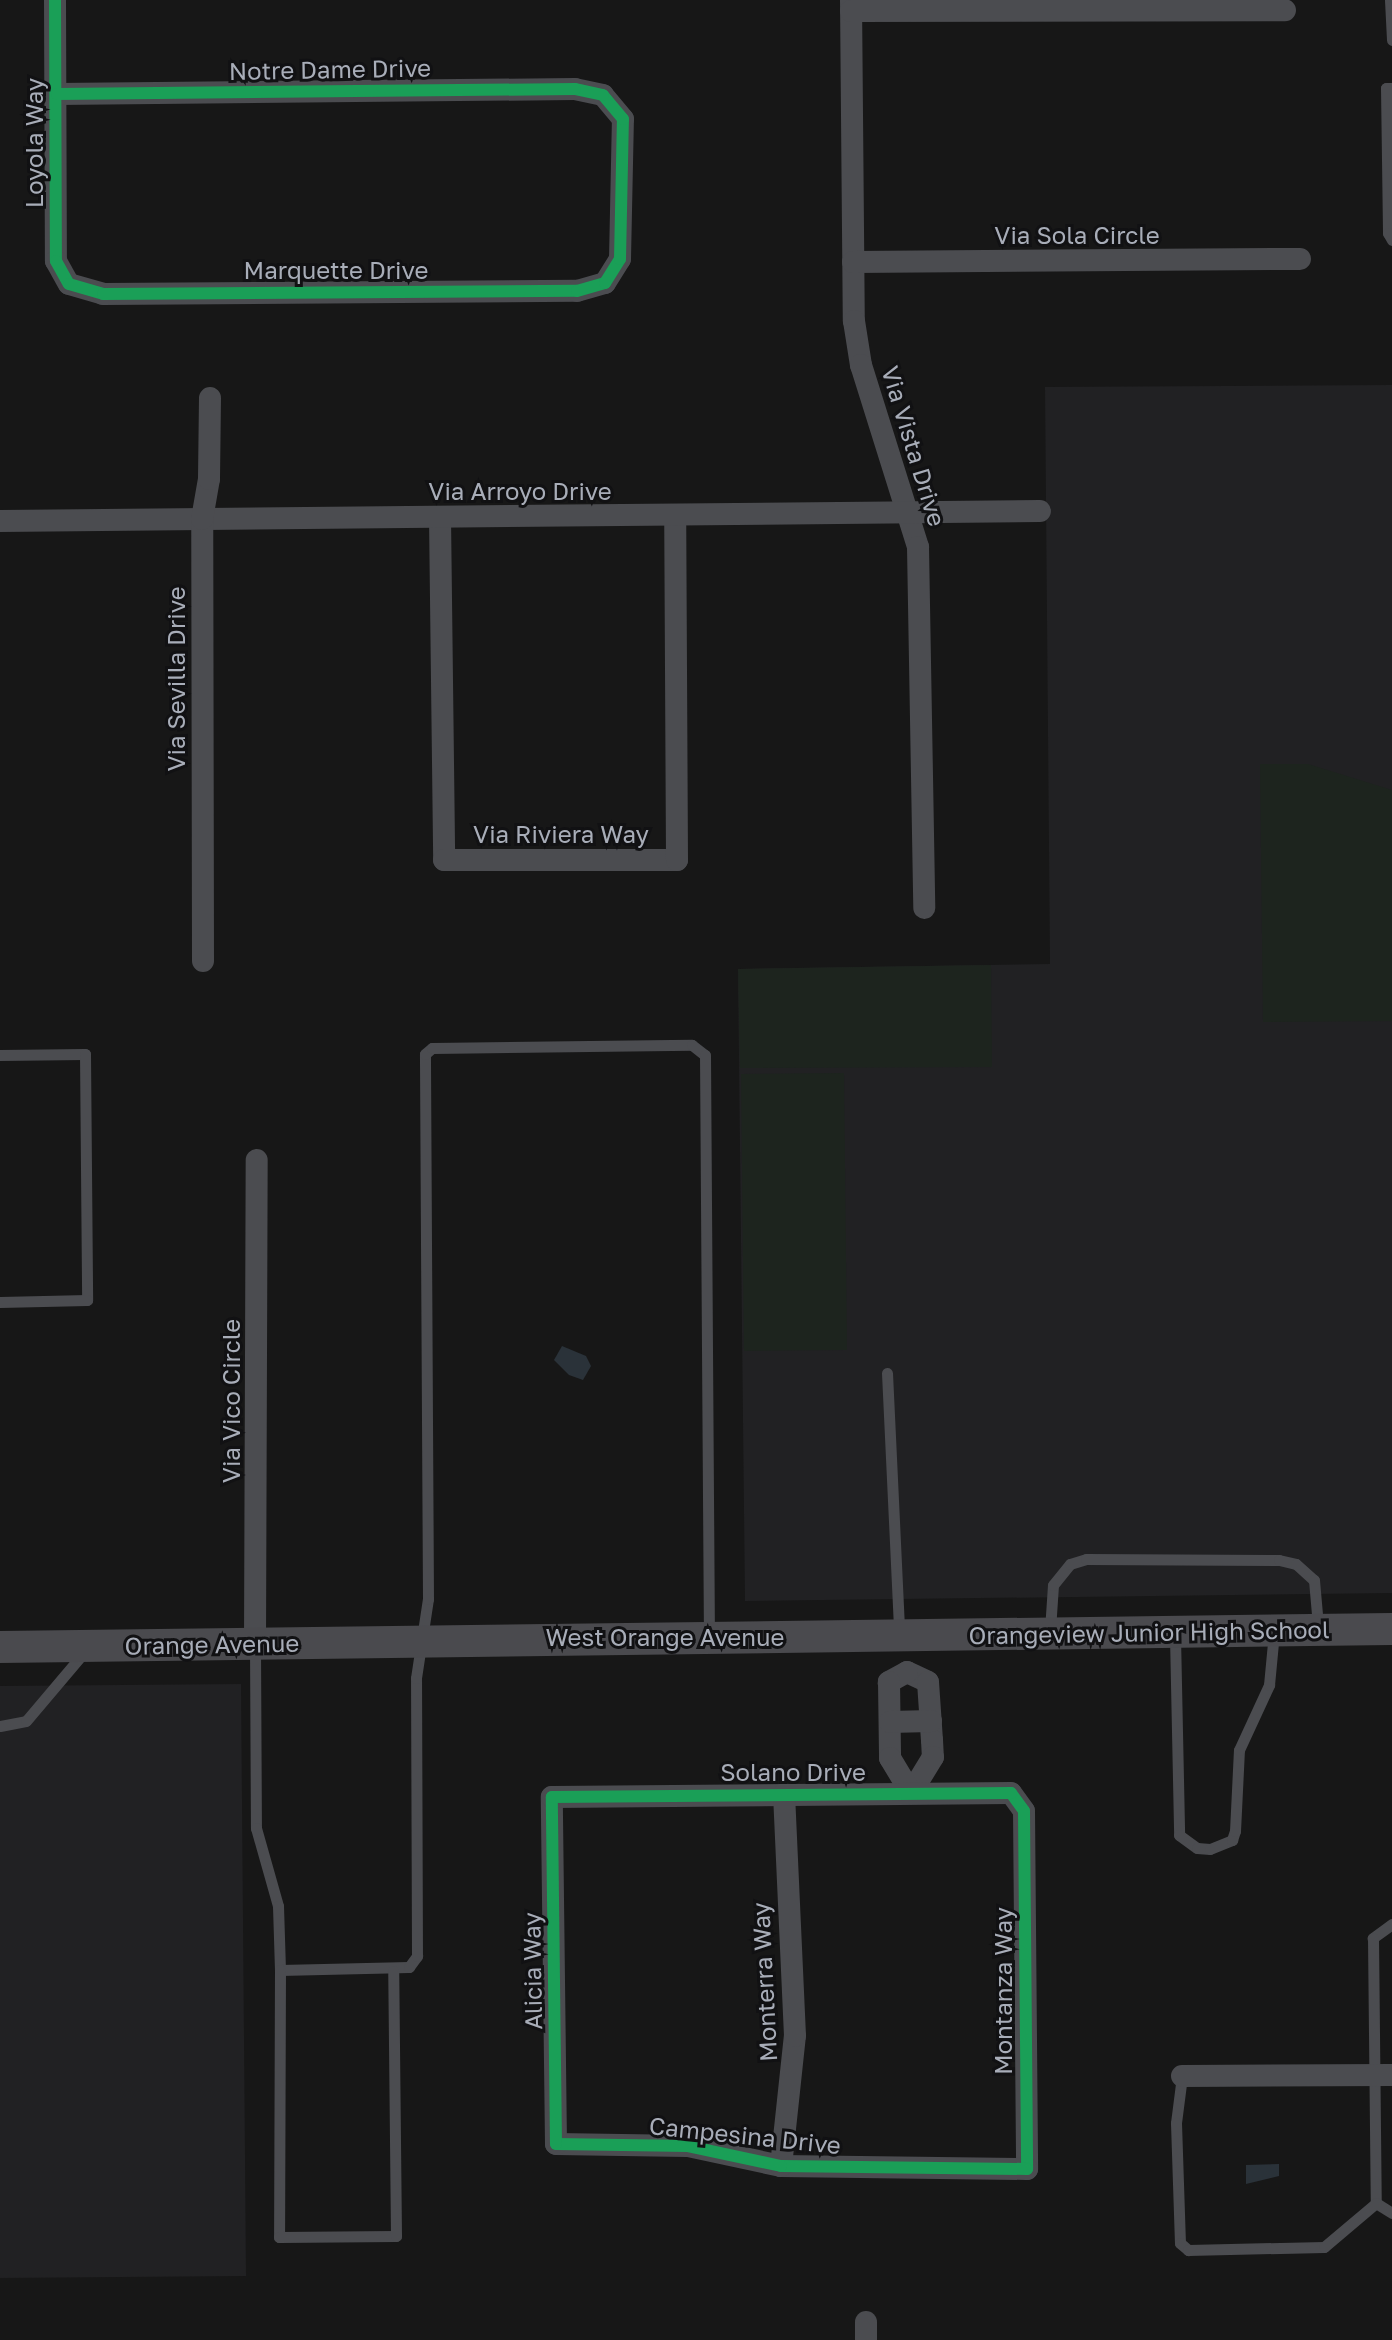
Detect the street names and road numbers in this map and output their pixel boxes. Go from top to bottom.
street label: Notre Dame Drive [229,53,431,85]
street label: Loyola Way [20,78,48,208]
street label: Via Sola Circle [994,221,1160,249]
street label: Marquette Drive [244,256,428,284]
street label: Via Vista Drive [876,362,952,530]
street label: Via Arroyo Drive [428,477,612,505]
street label: Via Sevilla Drive [162,586,190,772]
street label: Via Riviera Way [473,820,649,848]
street label: Via Vico Circle [217,1319,245,1483]
street label: Orangeview Junior High School [968,1614,1330,1650]
street label: West Orange Avenue [546,1623,784,1651]
street label: Orange Avenue [124,1628,300,1660]
street label: Solano Drive [720,1758,866,1786]
street label: Monterra Way [745,1901,783,2063]
street label: Montanza Way [989,1907,1017,2075]
street label: Alicia Way [517,1912,547,2030]
street label: Campesina Drive [648,2111,842,2159]

